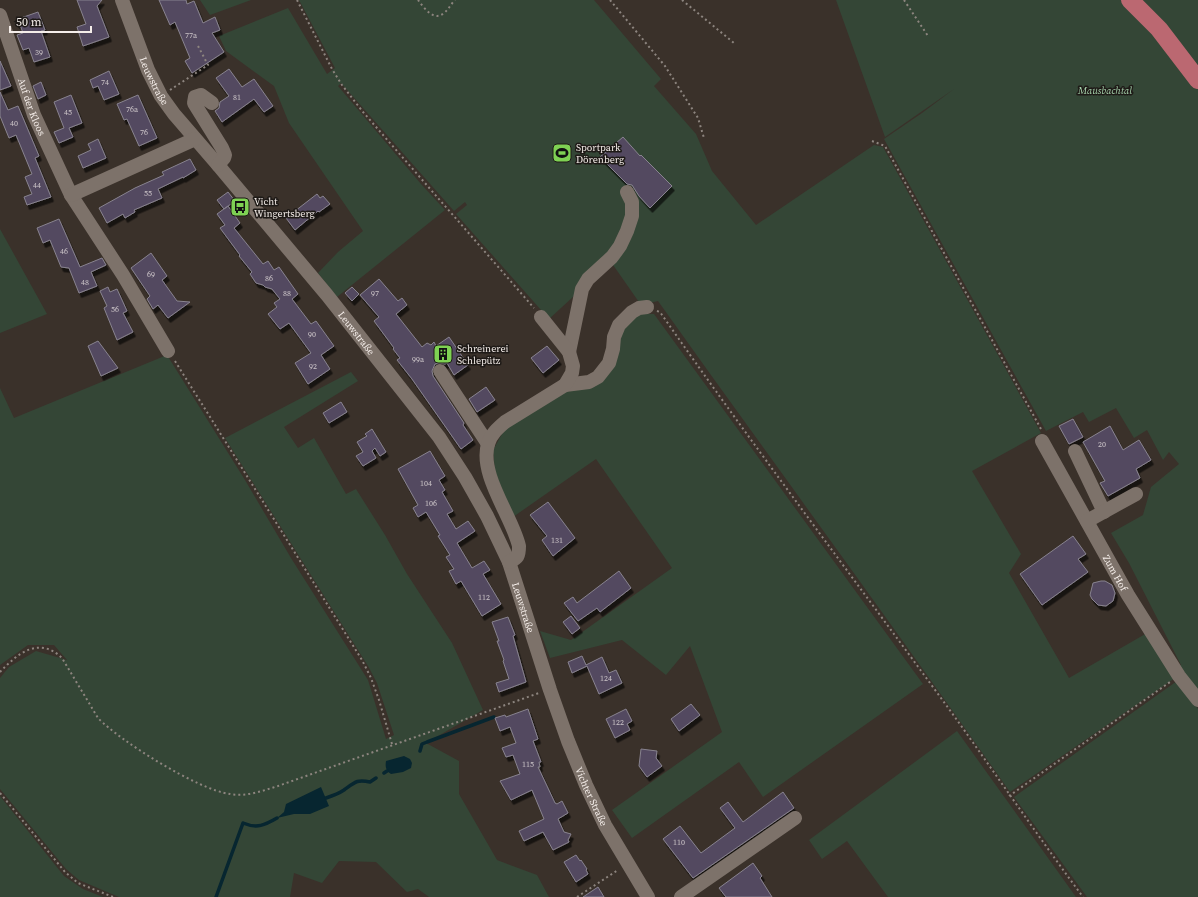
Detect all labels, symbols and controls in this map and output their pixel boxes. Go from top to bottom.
scale bar [10,8,91,34]
text: 50 m [16,14,42,30]
house number: 77a [185,30,198,41]
house number: 39 [35,47,43,58]
street label: Leuwstraße [137,55,172,107]
street label: Auf der Kloos [15,76,49,137]
house number: 74 [101,77,109,88]
park label: Mausbachtal [1077,84,1132,97]
house number: 81 [233,92,241,103]
house number: 76a [126,104,139,115]
house number: 45 [64,107,72,118]
house number: 40 [10,118,18,129]
house number: 76 [140,127,148,138]
place label: Sportpark Dörenberg [576,141,624,166]
sports icon: Sportpark Dörenberg [551,142,573,164]
house number: 44 [33,180,41,191]
house number: 55 [144,188,152,199]
place label: Vicht Wingertsberg [254,195,315,220]
bus stop icon: Vicht Wingertsberg [229,196,251,218]
house number: 46 [60,246,68,257]
house number: 69 [147,269,155,280]
house number: 86 [265,273,273,284]
house number: 48 [81,277,89,288]
house number: 88 [283,288,291,299]
house number: 97 [371,288,379,299]
house number: 56 [111,304,119,315]
street label: Leuwstraße [336,308,378,357]
house number: 90 [308,329,316,340]
place label: Schreinerei Schlepütz [457,342,508,367]
building icon: Schreinerei Schlepütz [432,343,454,365]
house number: 99a [412,354,425,365]
house number: 92 [309,361,317,372]
house number: 20 [1098,439,1106,450]
house number: 104 [420,478,432,489]
house number: 106 [425,498,437,509]
house number: 131 [551,535,563,546]
street label: Zum Hof [1100,552,1132,594]
street label: Leuwstraße [509,581,538,634]
house number: 112 [478,592,490,603]
house number: 124 [600,673,612,684]
house number: 122 [612,717,624,728]
house number: 115 [522,759,534,770]
street label: Vichter Straße [573,765,611,828]
house number: 110 [673,837,685,848]

